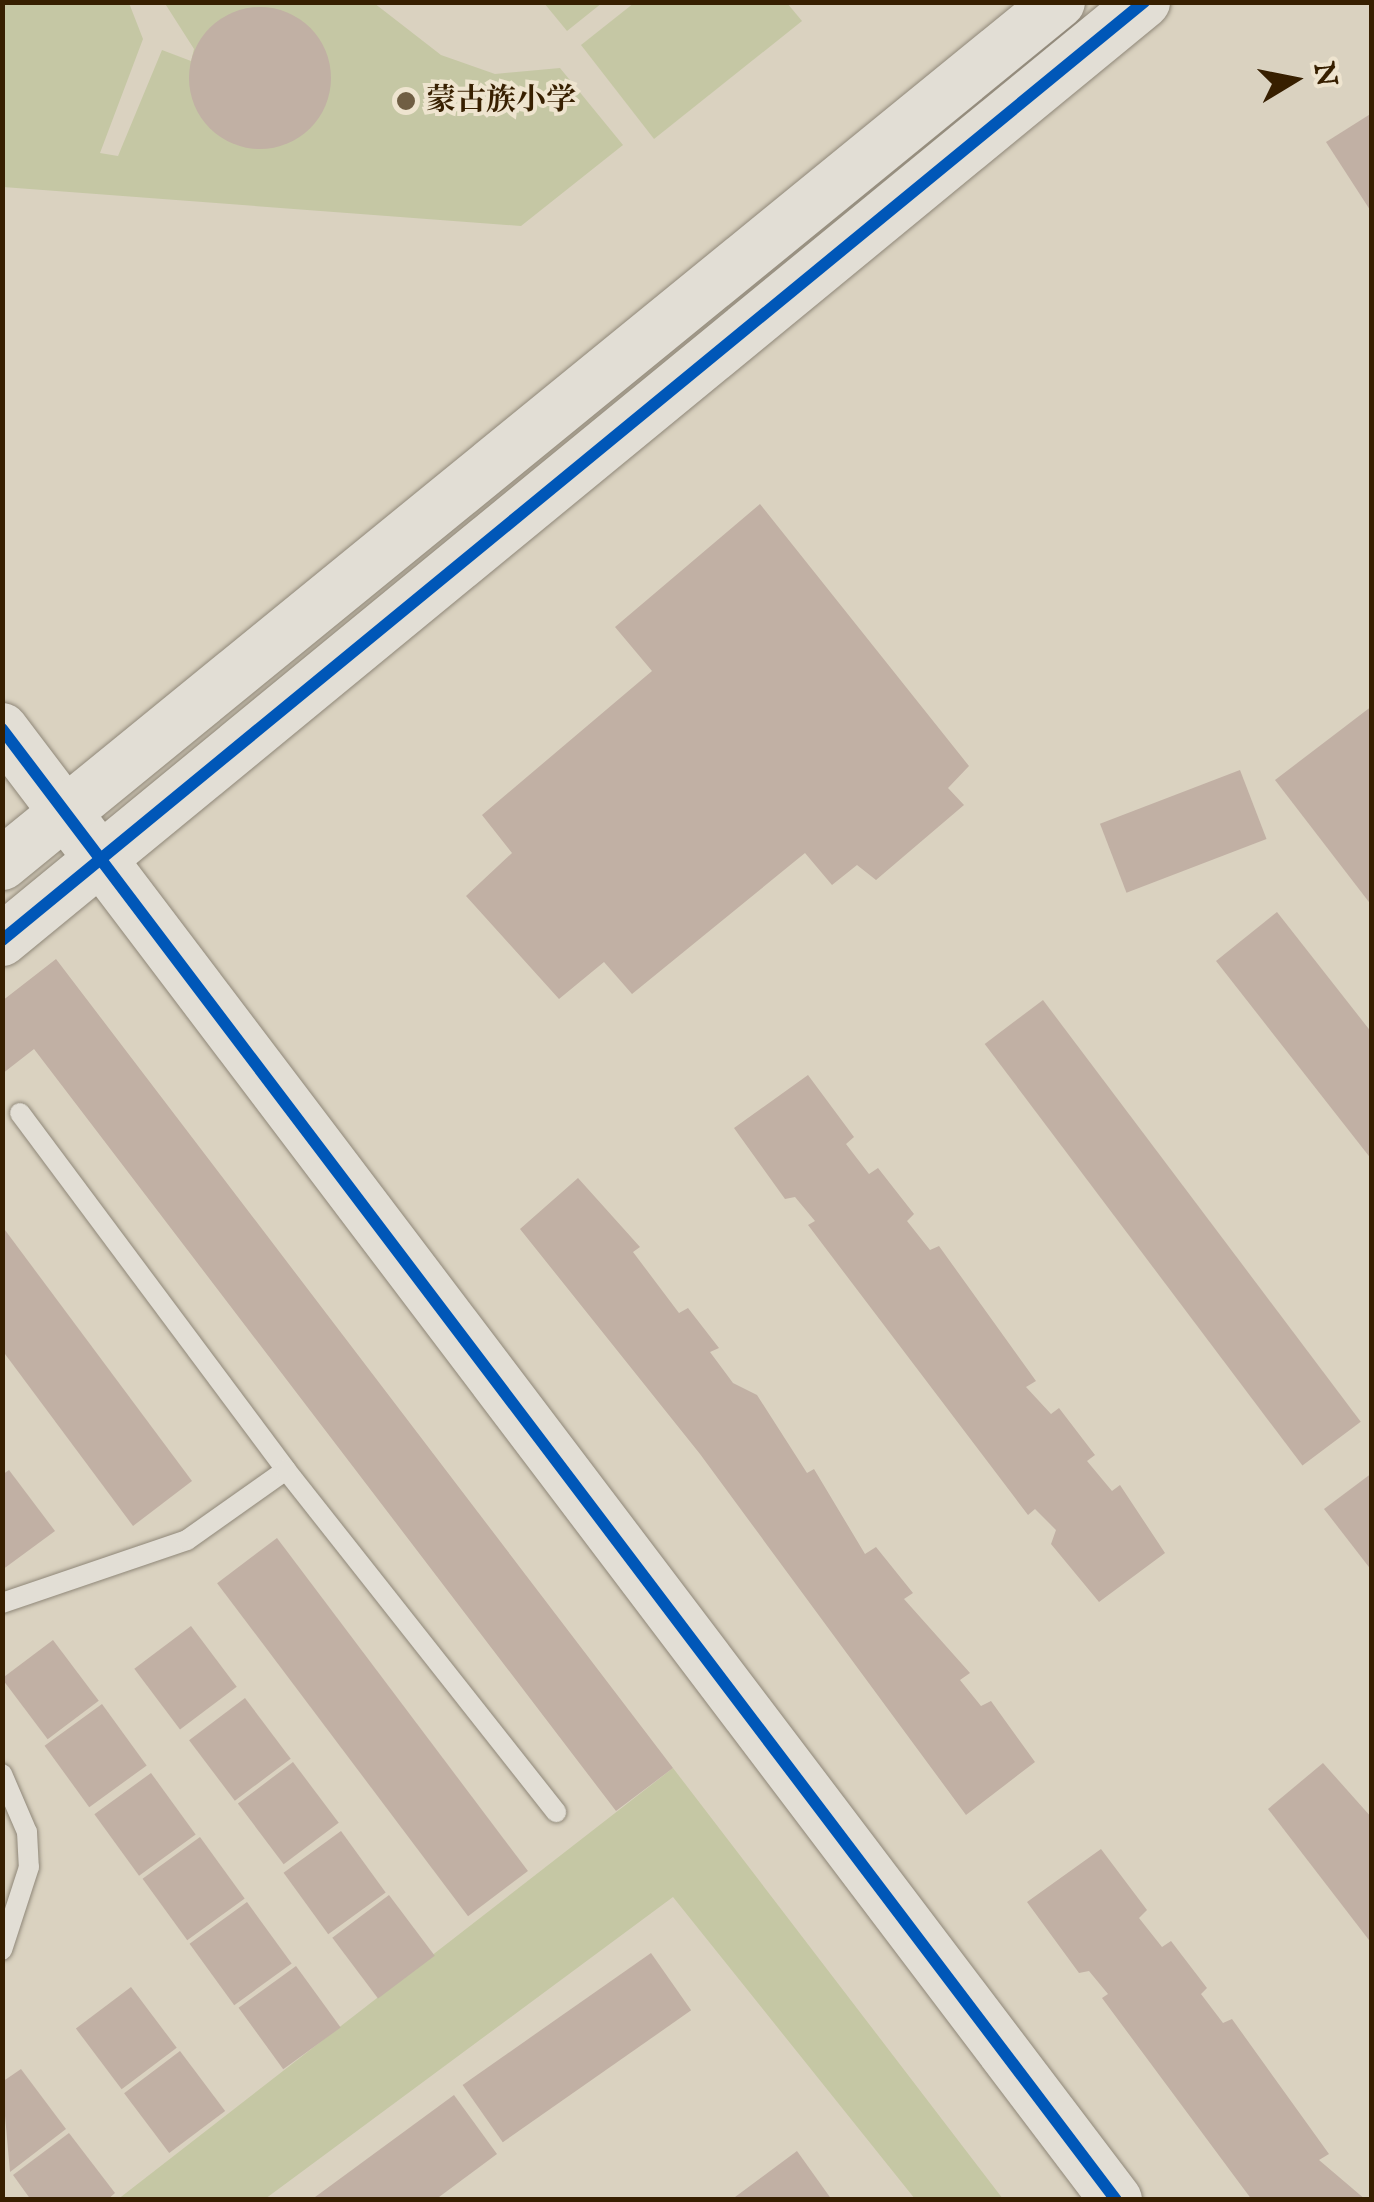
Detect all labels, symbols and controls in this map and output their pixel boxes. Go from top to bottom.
north arrow [1244,30,1344,130]
text: N [1305,60,1343,90]
place label: 蒙古族小学 [426,83,576,119]
marker: 蒙古族小学 [395,90,417,112]

